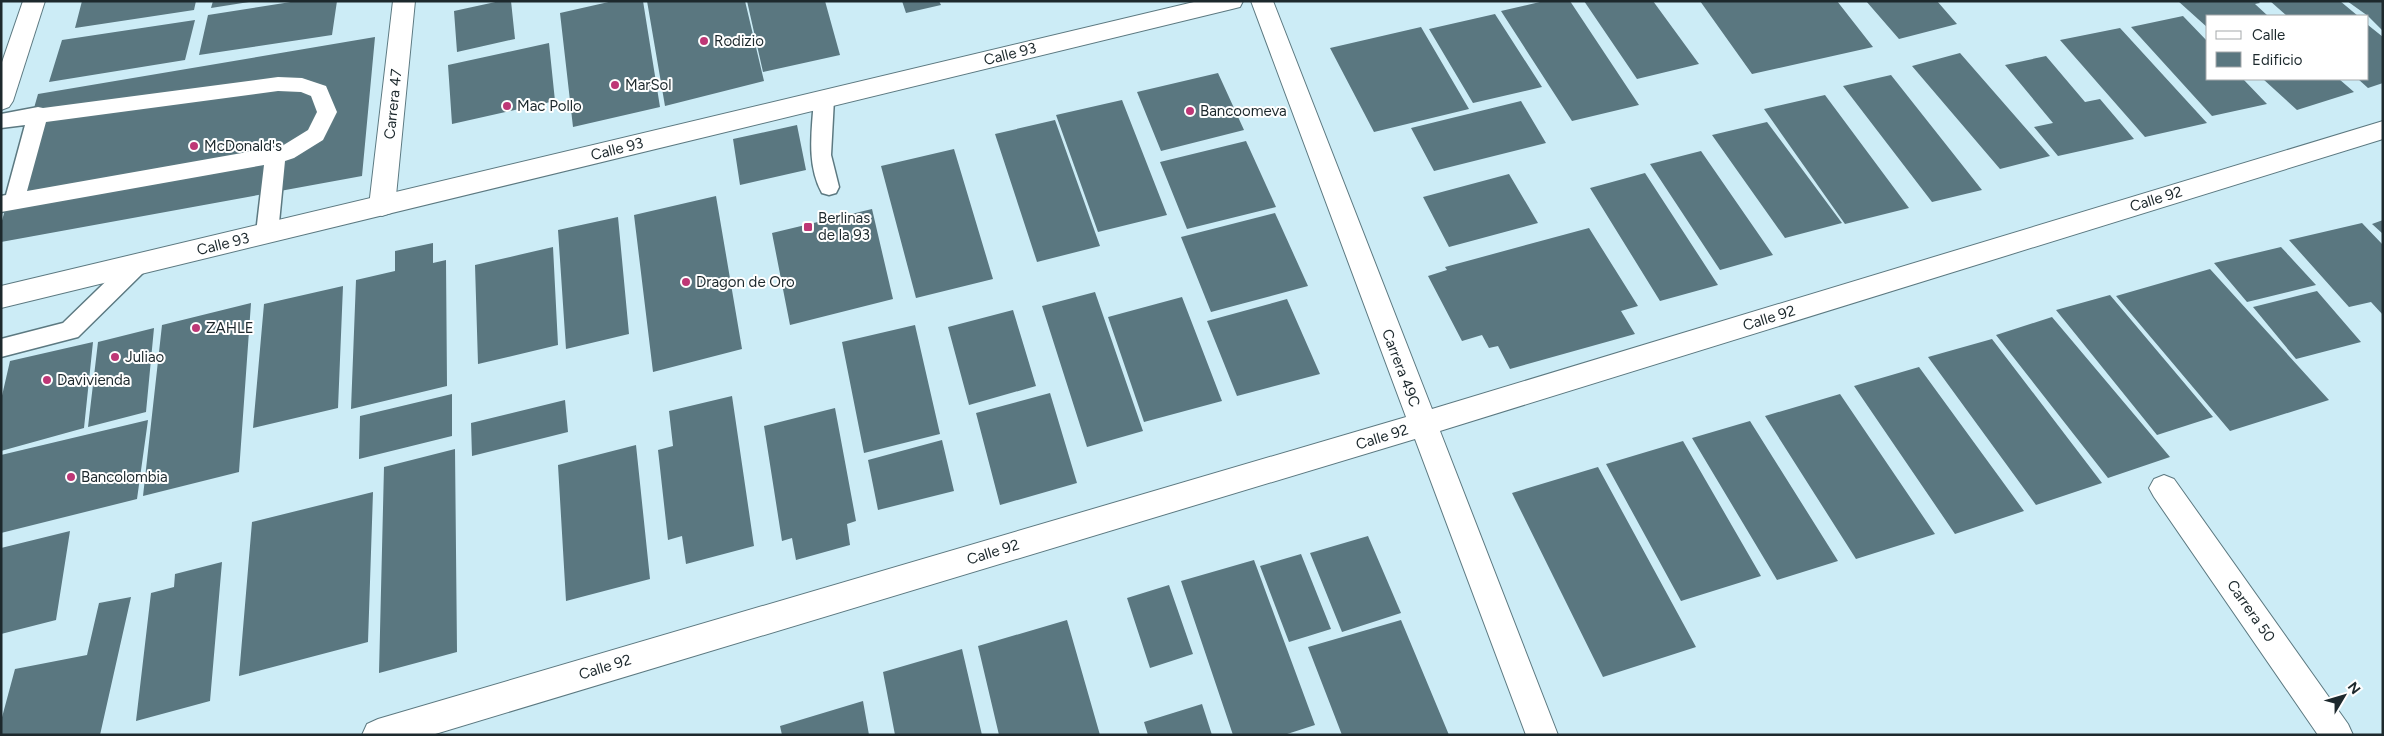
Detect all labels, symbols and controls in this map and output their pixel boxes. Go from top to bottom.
legend [2206,15,2369,80]
text: Calle [2252,26,2285,44]
place label: Rodizio [714,32,764,50]
marker: Rodizio [698,35,710,47]
street label: Calle 93 [982,39,1038,69]
text: Edificio [2252,51,2303,69]
street label: Carrera 47 [380,68,406,140]
place label: MarSol [625,76,672,94]
marker: MarSol [609,79,621,91]
place label: Mac Pollo [517,97,582,115]
marker: Mac Pollo [501,100,513,112]
place label: Bancoomeva [1200,102,1287,120]
marker: Bancoomeva [1184,105,1196,117]
street label: Calle 93 [589,134,645,164]
place label: McDonald's [204,137,282,155]
marker: McDonald's [188,140,200,152]
street label: Calle 92 [2128,183,2184,215]
place label: Berlinas de la 93 [818,209,870,244]
marker: Berlinas de la 93 [802,221,814,233]
street label: Calle 93 [195,229,251,259]
place label: Dragon de Oro [696,273,795,291]
marker: Dragon de Oro [680,276,692,288]
street label: Calle 92 [1741,302,1797,334]
place label: ZAHLE [206,319,254,337]
marker: ZAHLE [190,322,202,334]
street label: Carrera 49C [1378,327,1424,410]
place label: Juliao [125,348,165,366]
marker: Juliao [109,351,121,363]
place label: Davivienda [57,371,130,389]
marker: Davivienda [41,374,53,386]
street label: Calle 92 [1354,421,1410,453]
place label: Bancolombia [81,468,168,486]
marker: Bancolombia [65,471,77,483]
street label: Calle 92 [965,536,1021,568]
street label: Carrera 50 [2223,577,2279,645]
street label: Calle 92 [577,651,633,683]
north arrow [2319,671,2369,721]
text: N [2344,679,2364,698]

